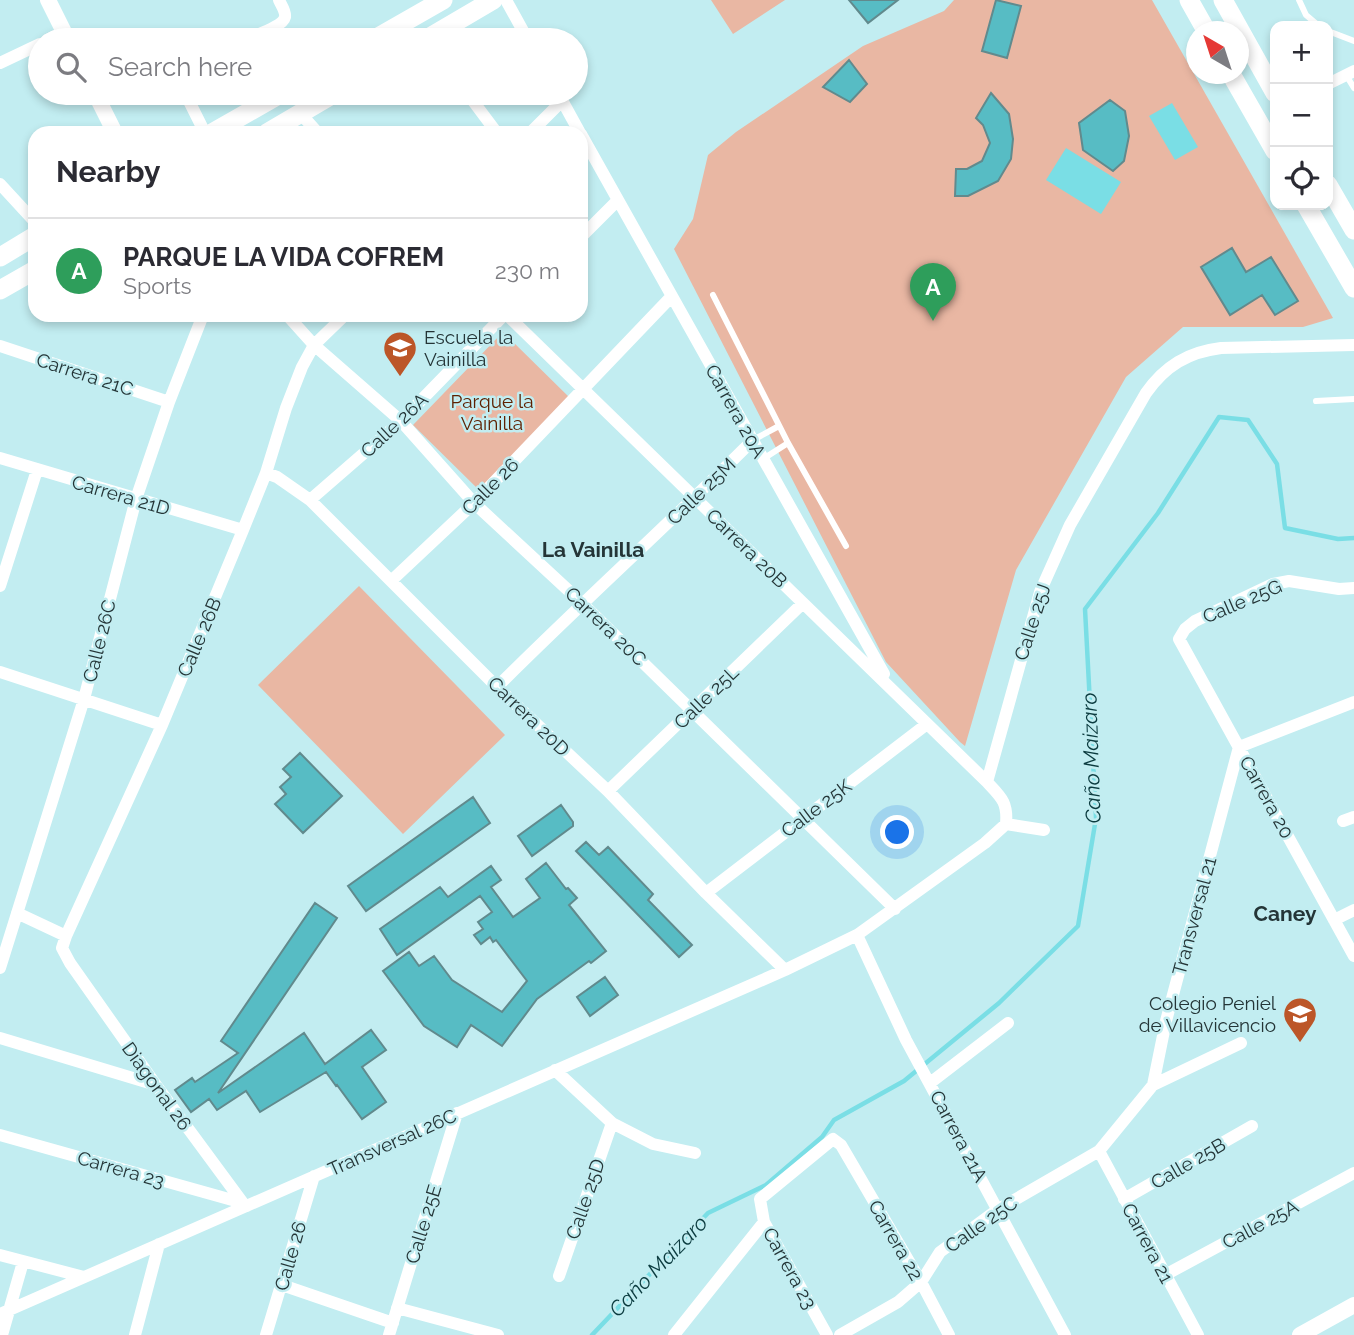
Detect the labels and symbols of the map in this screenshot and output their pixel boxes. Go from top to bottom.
north arrow [1186,21,1249,84]
pin: A [910,263,956,321]
place label: Escuela la Vainilla [424,326,513,370]
school or university icon: Escuela la Vainilla [381,329,419,378]
street label: Carrera 21C [34,348,136,400]
street label: Carrera 20A [701,360,771,462]
street label: Calle 26A [356,388,432,462]
park label: Parque la Vainilla [451,390,534,434]
street label: Calle 26 [457,453,523,519]
street label: Calle 25M [662,453,740,529]
street label: Carrera 21D [69,471,173,519]
street label: Carrera 20B [702,504,792,592]
district label: La Vainilla [542,537,644,562]
street label: Calle 25G [1199,575,1285,627]
street label: Calle 25J [1009,581,1055,663]
street label: Carrera 20C [561,582,651,670]
street label: Calle 26B [173,594,225,680]
street label: Calle 26C [78,598,120,684]
street label: Calle 25L [669,661,743,733]
street label: Carrera 20D [484,672,574,760]
water label: Caño Maizaro [1076,692,1106,824]
street label: Carrera 20 [1235,752,1299,842]
street label: Calle 25K [777,774,856,842]
your location [880,815,914,849]
street label: Transversal 21 [1168,854,1220,978]
district label: Caney [1254,901,1317,926]
place label: Colegio Peniel de Villavicencio [1139,992,1277,1036]
school or university icon: Colegio Peniel de Villavicencio [1281,995,1319,1044]
street label: Diagonal 26 [118,1038,196,1134]
street label: Carrera 21A [926,1087,992,1186]
street label: Transversal 26C [325,1104,459,1180]
street label: Calle 25B [1147,1133,1229,1193]
street label: Carrera 23 [75,1146,167,1192]
street label: Calle 25D [561,1156,609,1242]
street label: Calle 25E [401,1182,445,1266]
street label: Calle 25C [941,1191,1021,1257]
street label: Calle 25A [1218,1195,1302,1253]
street label: Carrera 22 [864,1196,928,1284]
street label: Carrera 21 [1118,1199,1178,1287]
water label: Caño Maizaro [604,1210,712,1322]
street label: Calle 26 [270,1219,310,1293]
street label: Carrera 23 [759,1224,821,1312]

